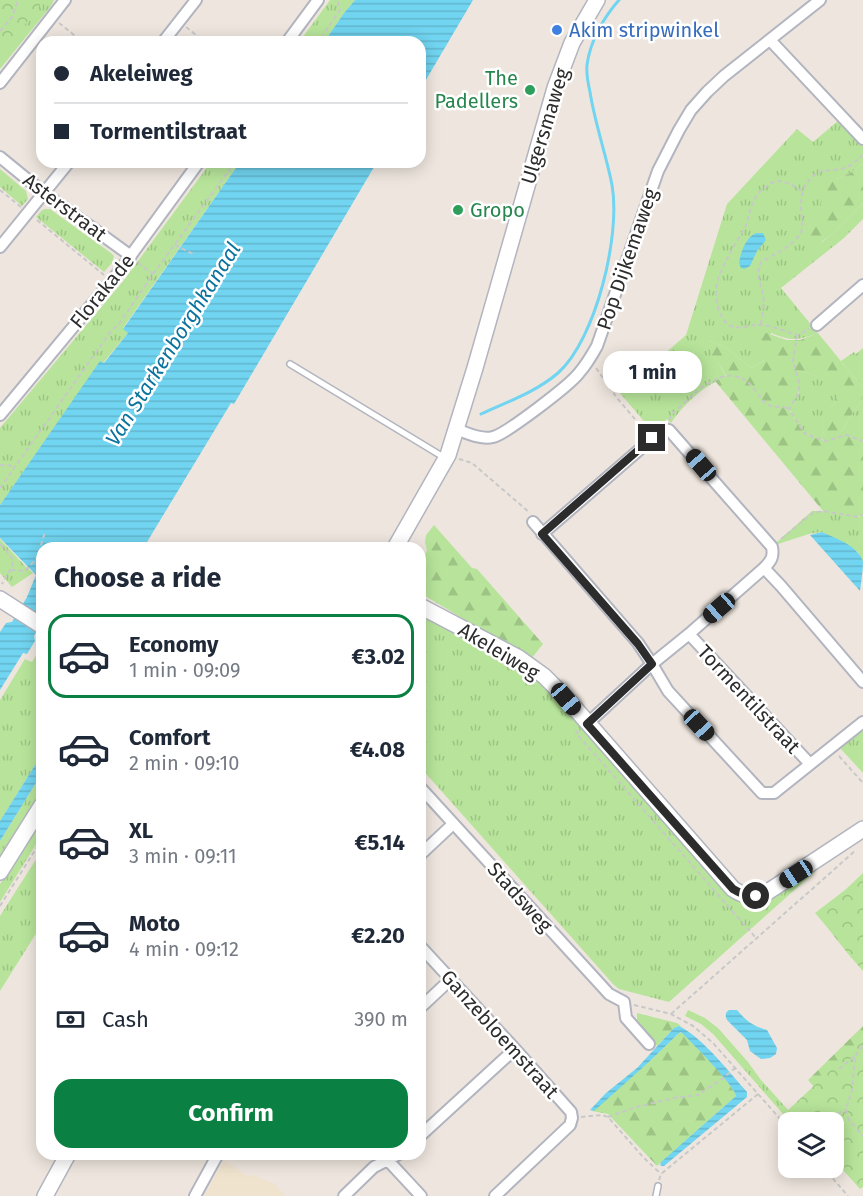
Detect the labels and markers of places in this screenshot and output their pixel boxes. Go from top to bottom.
place label: Akim stripwinkel [569,18,719,42]
marker: Akim stripwinkel [550,23,564,37]
place label: The Padellers [434,66,518,113]
marker: The Padellers [523,83,537,97]
place label: Gropo [470,198,525,222]
marker: Gropo [451,203,465,217]

